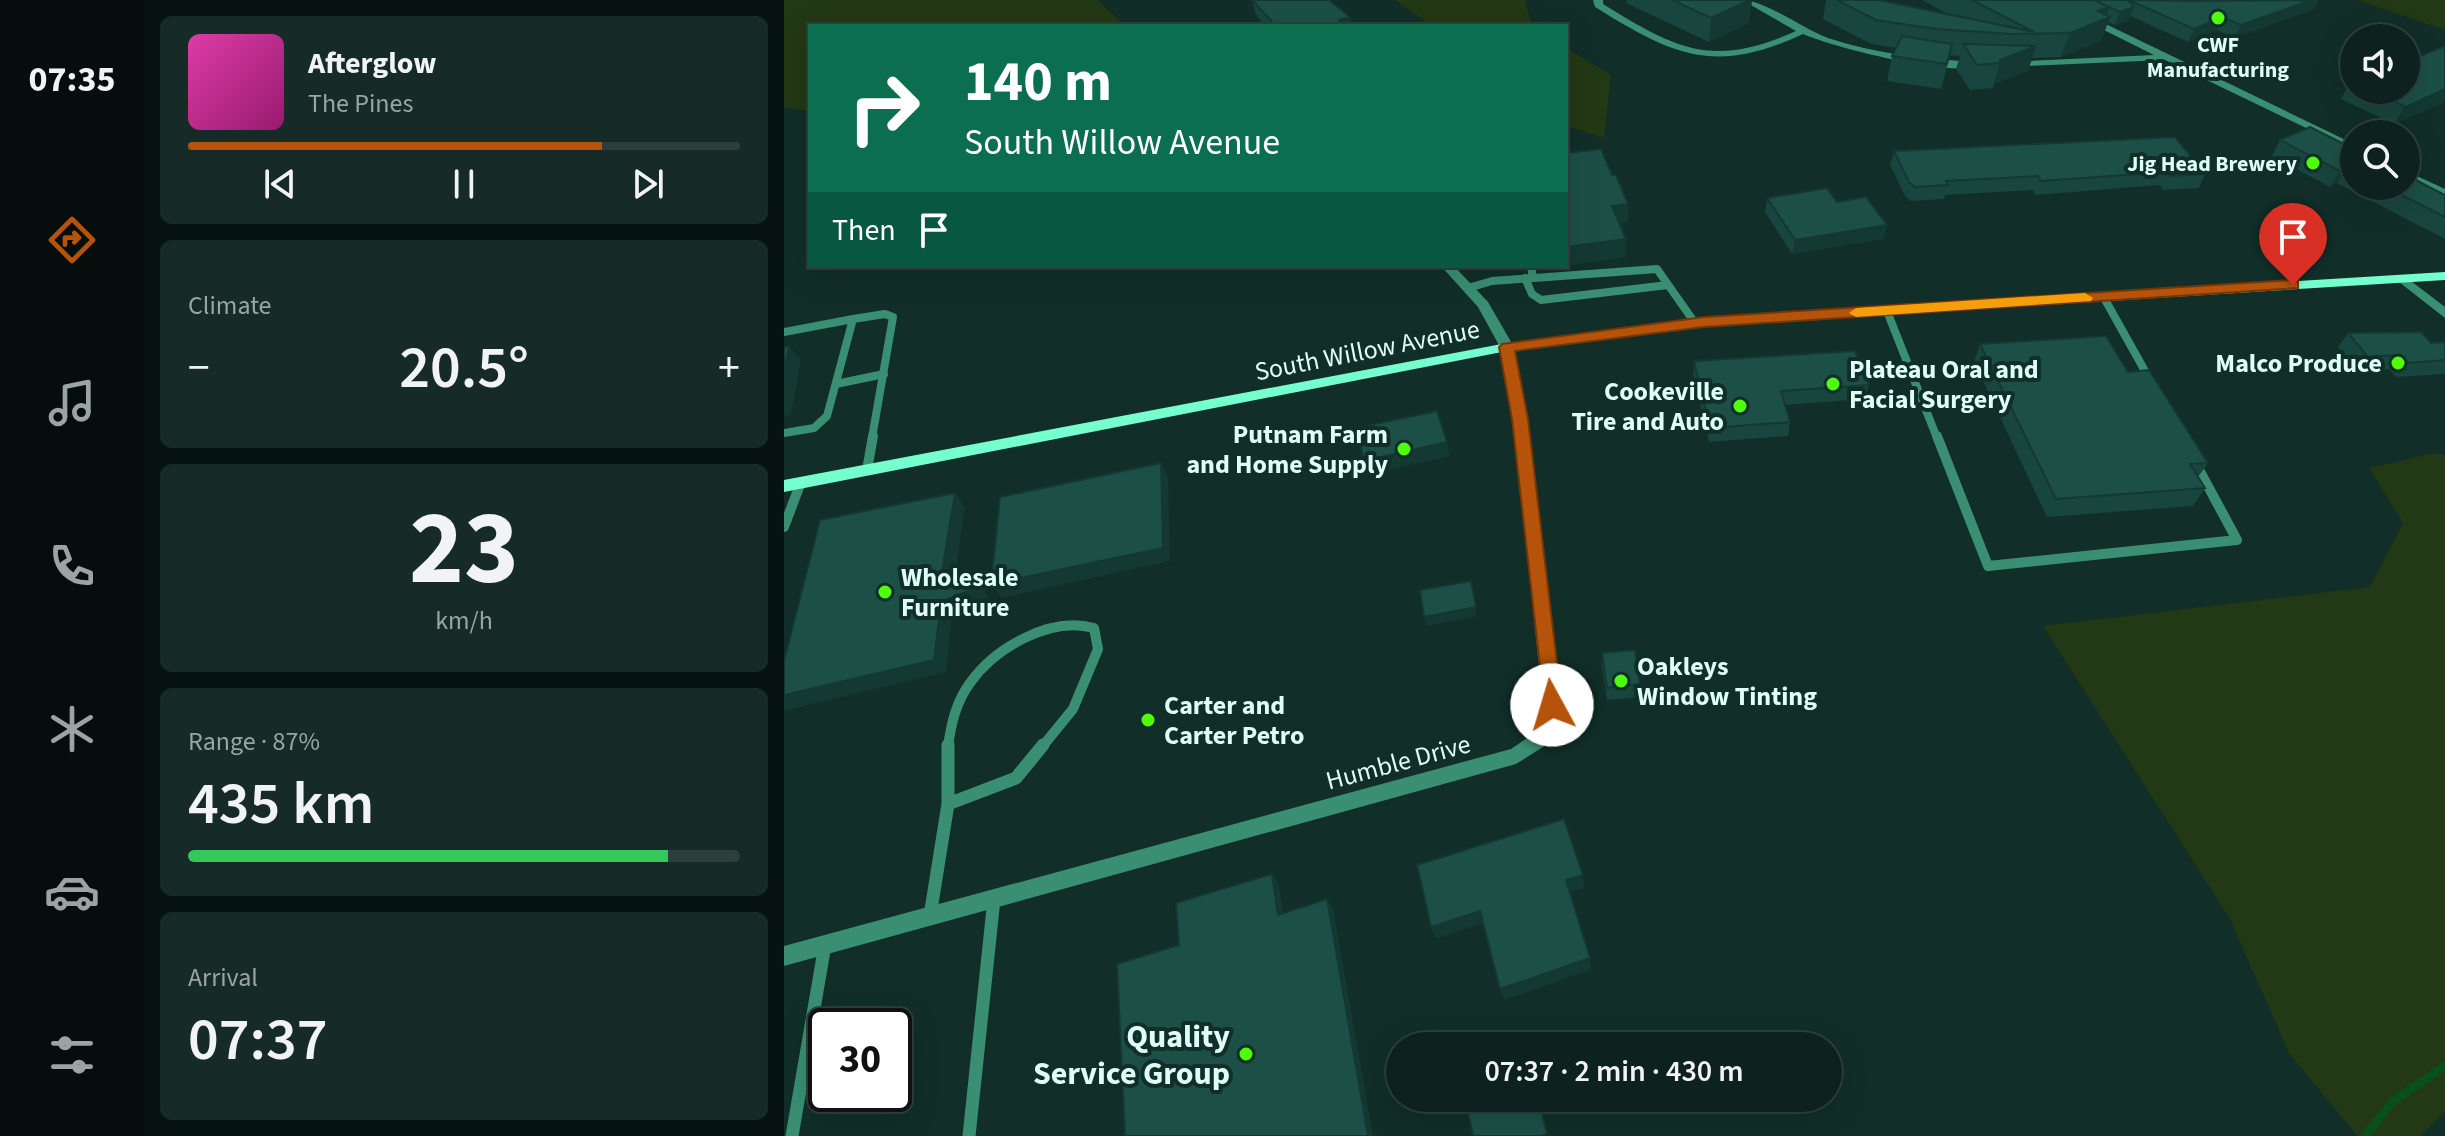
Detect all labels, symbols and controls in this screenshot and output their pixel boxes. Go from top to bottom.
marker: CWF Manufacturing [2209,9,2227,27]
map controls [2340,24,2420,200]
button: sound [2340,24,2420,104]
place label: CWF Manufacturing [2147,29,2289,86]
text: Afterglow [308,42,436,85]
text: 140 m [964,43,1112,122]
text: 07:35 [29,54,115,105]
icon: right [832,56,936,160]
text: The Pines [308,85,413,122]
text: South Willow Avenue [964,117,1280,168]
button: search [2340,120,2420,200]
place label: Jig Head Brewery [2127,148,2298,180]
marker: Jig Head Brewery [2304,154,2322,172]
icon: previous [258,162,302,206]
icon: pause [442,162,486,206]
icon: next [626,162,670,206]
pin [2259,203,2327,285]
icon: arrive [912,208,956,252]
text: Then [832,209,896,252]
icon: directions [44,212,100,268]
icon: arrive [2271,215,2315,259]
text: Climate [188,287,272,324]
street label: South Willow Avenue [1251,311,1483,390]
text: 20.5° [399,326,529,411]
text: − [188,337,210,400]
text: + [718,337,740,400]
place label: Malco Produce [2215,345,2382,382]
place label: Plateau Oral and Facial Surgery [1849,351,2039,418]
marker: Malco Produce [2389,354,2407,372]
place label: Cookeville Tire and Auto [1571,373,1724,440]
icon: music [44,375,100,431]
marker: Plateau Oral and Facial Surgery [1824,375,1842,393]
marker: Cookeville Tire and Auto [1731,397,1749,415]
place label: Putnam Farm and Home Supply [1186,416,1388,483]
marker: Putnam Farm and Home Supply [1395,440,1413,458]
text: 23 [409,476,519,624]
icon: phone [44,538,100,594]
place label: Wholesale Furniture [901,559,1018,626]
marker: Wholesale Furniture [876,583,894,601]
text: km/h [435,602,493,639]
place label: Oakleys Window Tinting [1637,648,1817,715]
position arrow [1510,663,1594,747]
marker: Oakleys Window Tinting [1612,672,1630,690]
place label: Carter and Carter Petro [1164,687,1304,754]
icon: climate [44,701,100,757]
marker: Carter and Carter Petro [1139,711,1157,729]
text: Range · 87% [188,723,320,760]
street label: Humble Drive [1322,725,1474,800]
text: 435 km [188,762,374,847]
icon: car [44,864,100,920]
text: Arrival [188,959,258,996]
text: 07:37 [188,998,328,1083]
speed limit sign: 30 [808,1008,912,1112]
place label: Quality Service Group [1033,1014,1230,1097]
icon: filters [44,1027,100,1083]
marker: Quality Service Group [1237,1045,1255,1063]
text: 07:37 · 2 min · 430 m [1484,1050,1744,1093]

